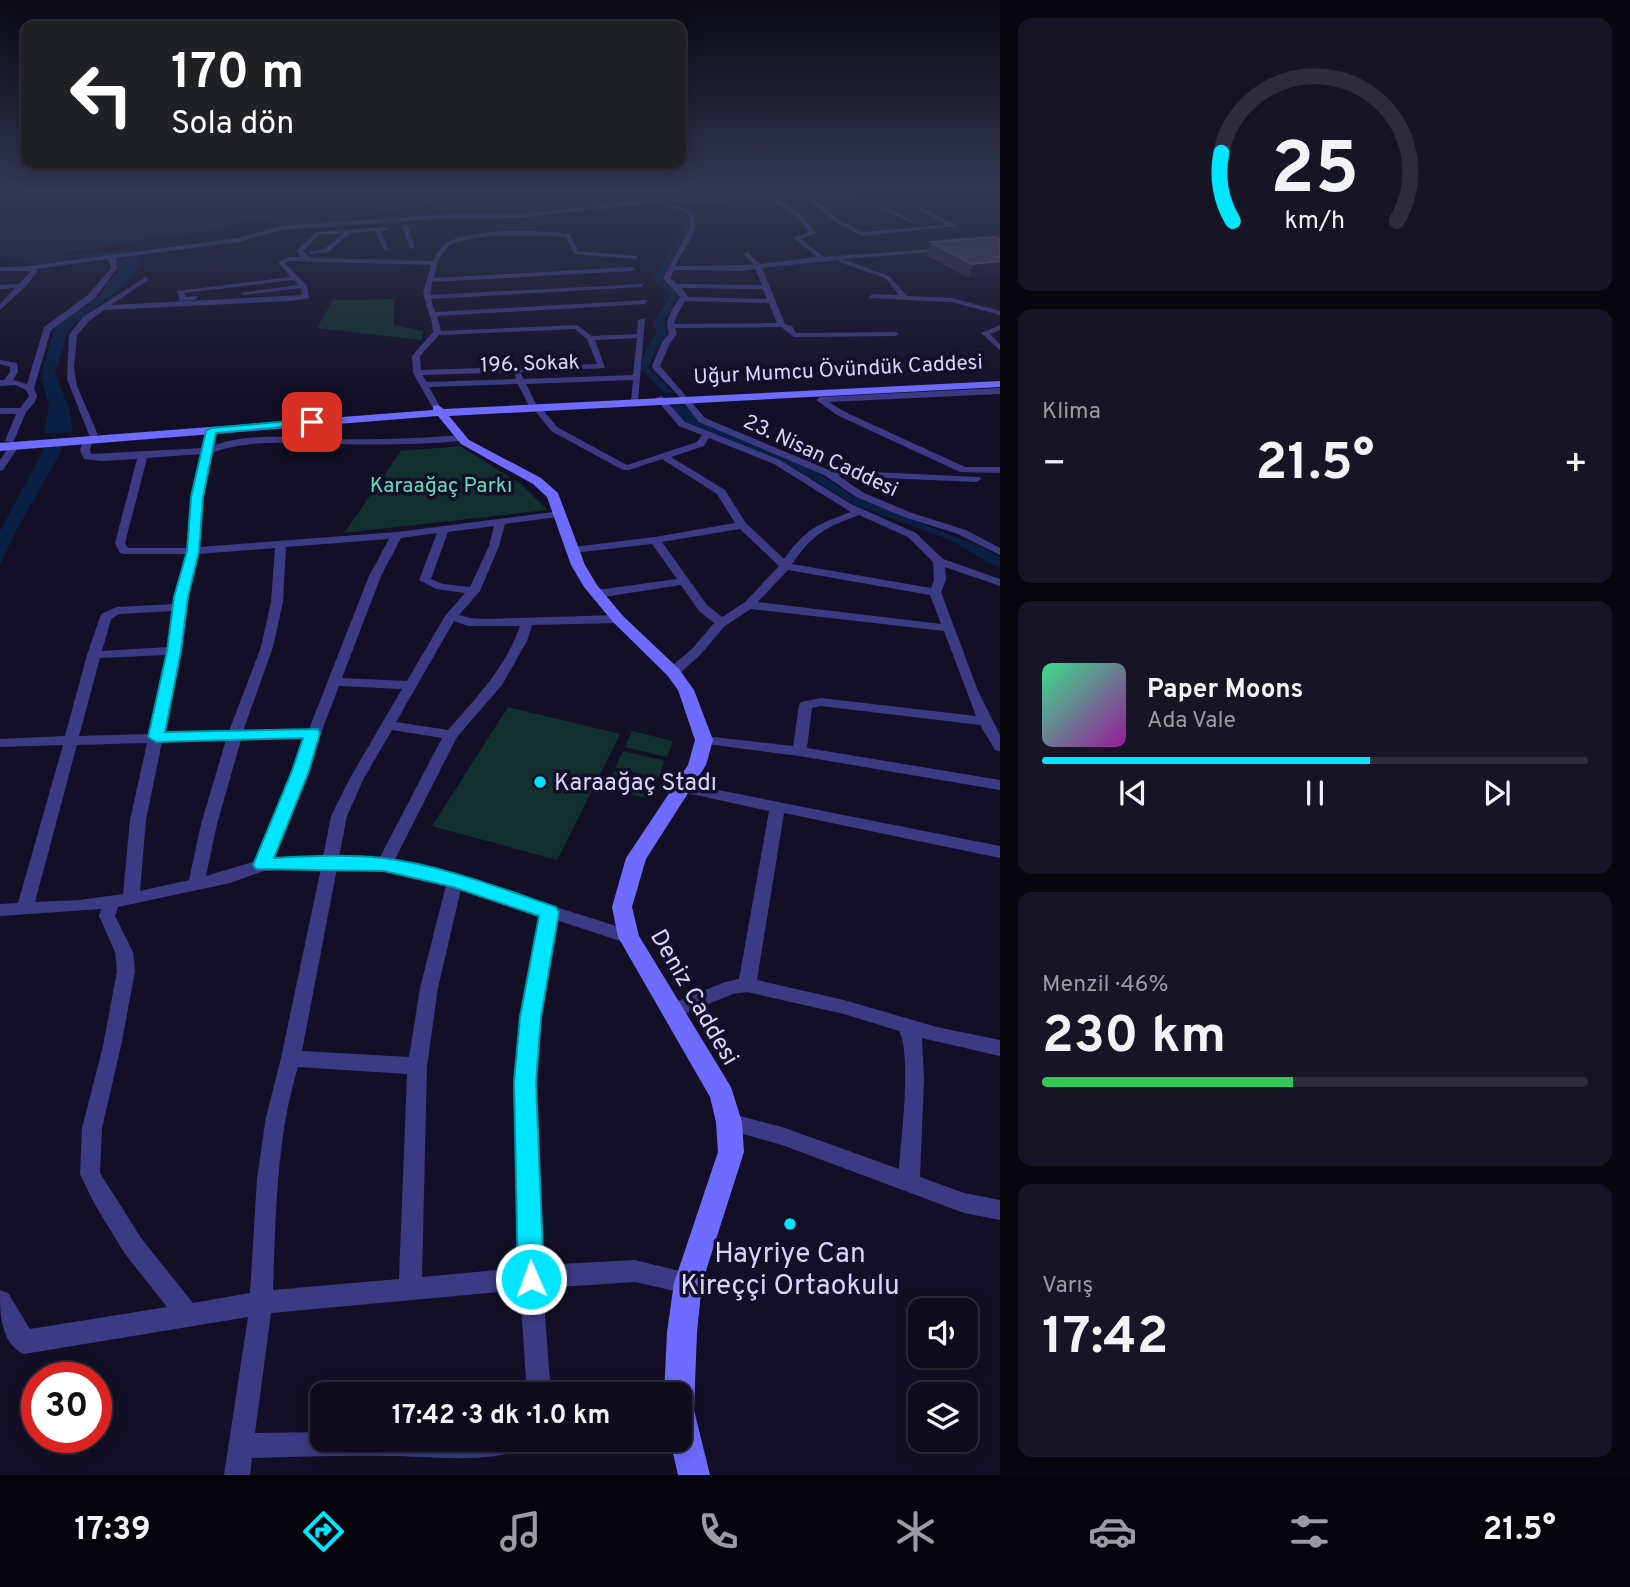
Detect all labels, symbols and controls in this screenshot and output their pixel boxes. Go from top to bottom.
text: 170 m [171,44,304,106]
icon: left [56,49,147,140]
text: Sola dön [171,105,294,145]
text: 25 [1271,127,1360,219]
text: km/h [1285,206,1345,238]
street label: 196. Sokak [480,349,580,380]
street label: Uğur Mumcu Övündük Caddesi [693,349,983,392]
pin [282,392,342,452]
text: Klima [1042,398,1101,427]
icon: arrive [293,403,331,441]
street label: 23. Nisan Caddesi [739,409,902,504]
text: 21.5° [1256,432,1374,498]
text: − [1042,441,1067,490]
text: + [1563,441,1588,490]
park label: Karaağaç Parkı [370,473,512,500]
text: Paper Moons [1147,674,1303,707]
text: Ada Vale [1147,707,1236,736]
place label: Karaağaç Stadı [554,769,717,799]
marker: Karaağaç Stadı [532,774,548,790]
icon: previous [1114,774,1152,812]
icon: pause [1296,774,1334,812]
icon: next [1478,774,1516,812]
street label: Deniz Caddesi [642,925,744,1071]
text: Menzil · 46% [1042,971,1168,1000]
text: 230 km [1042,1005,1226,1071]
marker: Hayriye Can Kireççi Ortaokulu [782,1216,798,1232]
place label: Hayriye Can Kireççi Ortaokulu [680,1237,900,1305]
position arrow [494,1242,568,1316]
text: Varış [1042,1272,1093,1301]
map controls [908,1298,978,1452]
button: sound [908,1298,978,1368]
text: 17:42 [1042,1306,1169,1372]
speed limit sign: 30 [21,1362,112,1453]
button: layers [908,1382,978,1452]
text: 17:42 · 3 dk · 1.0 km [392,1400,610,1433]
icon: directions [299,1507,348,1556]
icon: music [496,1507,545,1556]
icon: phone [694,1507,743,1556]
icon: climate [891,1507,940,1556]
icon: car [1088,1507,1137,1556]
icon: filters [1285,1507,1334,1556]
text: 17:39 [74,1511,151,1551]
text: 21.5° [1483,1511,1556,1551]

